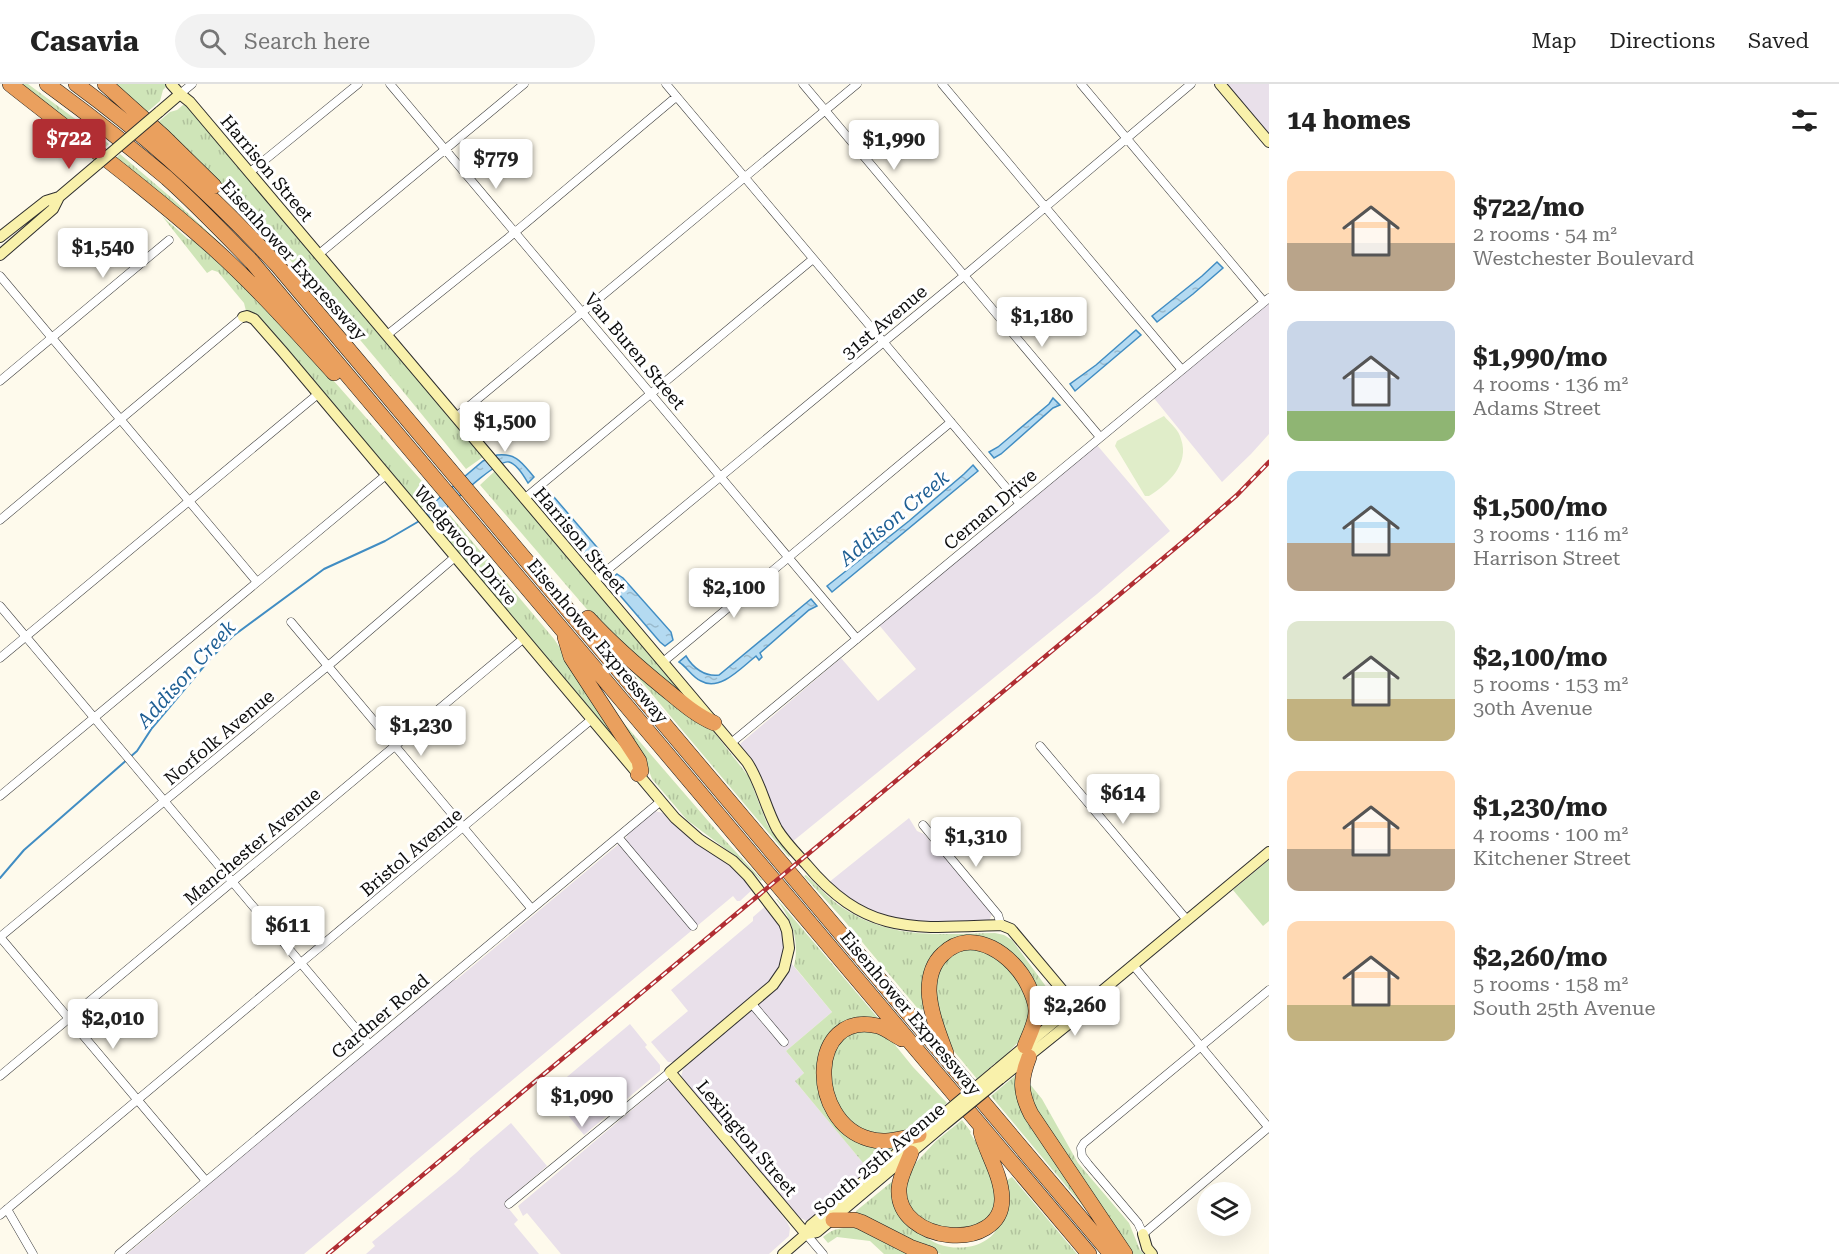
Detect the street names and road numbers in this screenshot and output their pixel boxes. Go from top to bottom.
street label: Harrison Street [216,111,318,226]
street label: Eisenhower Expressway [217,176,372,345]
street label: 31st Avenue [837,280,931,364]
street label: Van Buren Street [580,289,690,414]
street label: Cernan Drive [939,464,1041,554]
street label: Wedgwood Drive [410,481,522,609]
street label: Harrison Street [529,483,631,598]
street label: Eisenhower Expressway [523,555,673,728]
street label: Norfolk Avenue [160,685,278,789]
street label: Manchester Avenue [180,783,324,909]
street label: Bristol Avenue [356,803,466,901]
street label: Eisenhower Expressway [836,927,986,1100]
street label: Gardner Road [327,969,433,1063]
street label: Lexington Street [693,1076,802,1200]
street label: South 25th Avenue [809,1098,949,1220]

